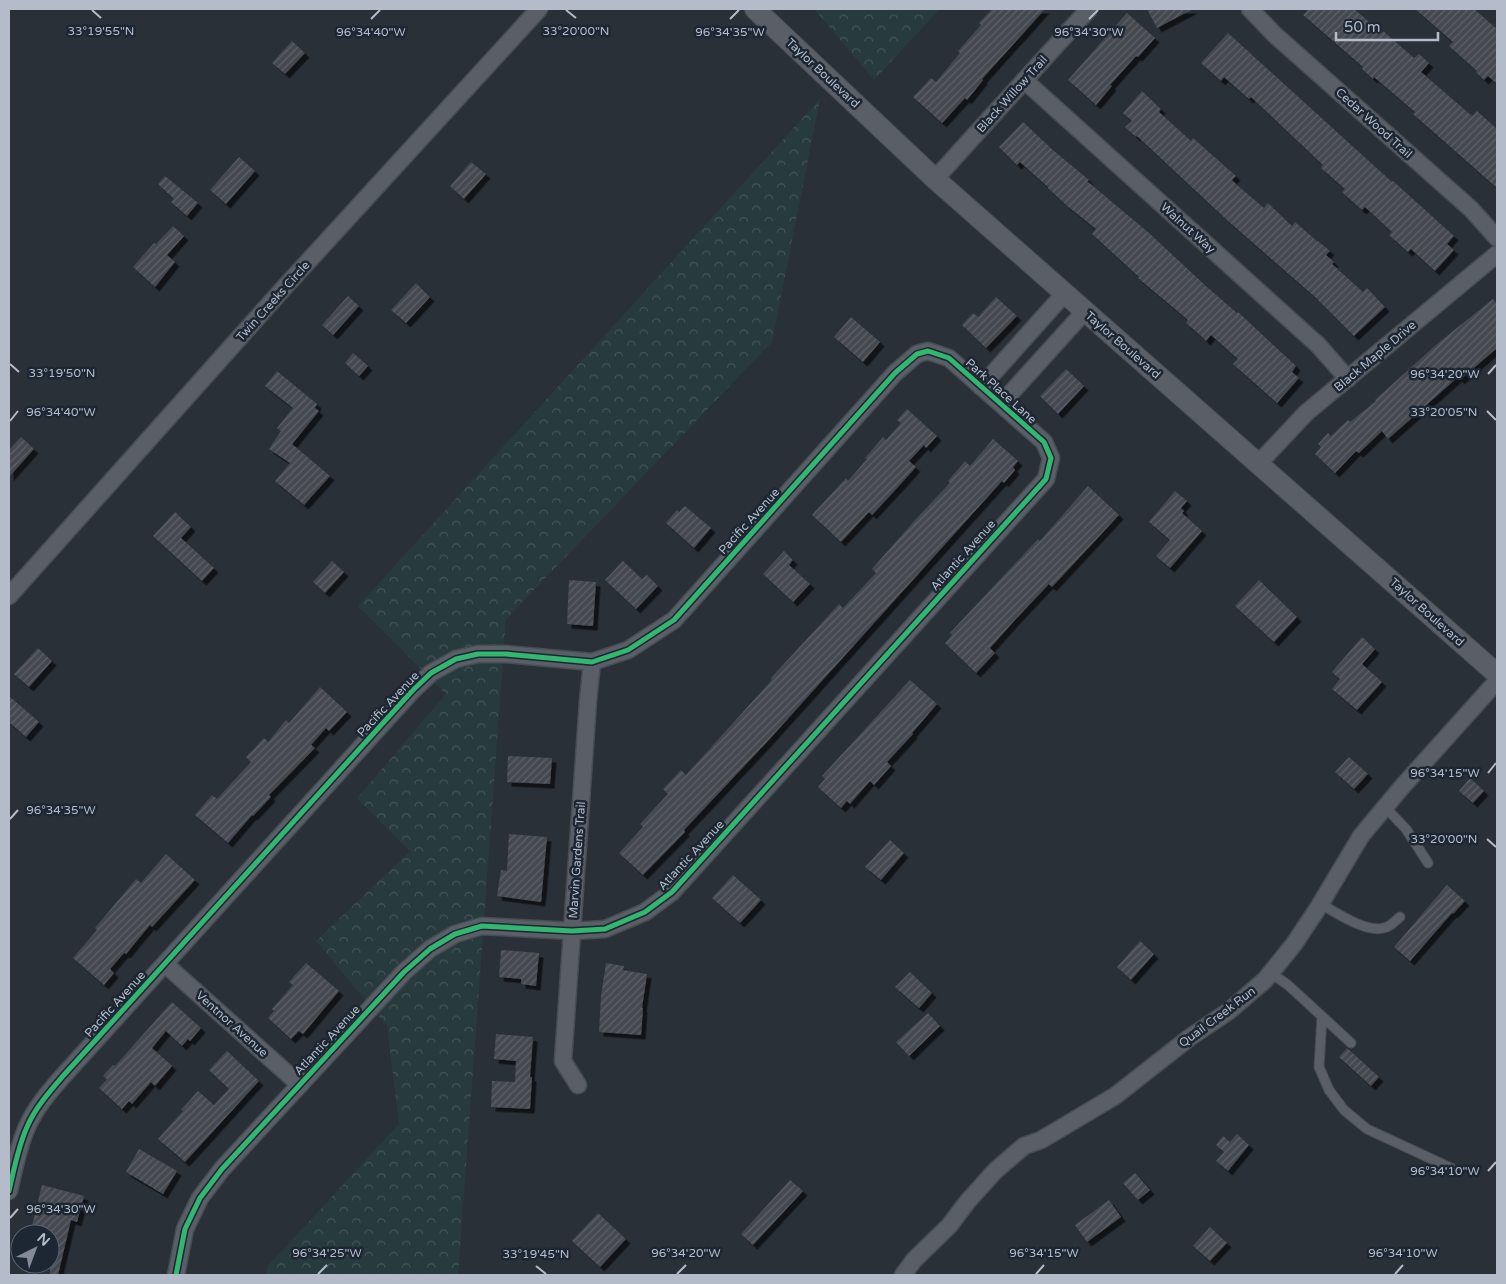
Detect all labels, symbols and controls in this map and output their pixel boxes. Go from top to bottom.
scale bar [1336,10,1438,42]
text: 50 m [1344,18,1381,36]
text: 33°19'55"N [68,24,135,38]
text: 33°20'00"N [543,24,610,38]
text: 96°34'40"W [336,25,406,39]
text: 96°34'35"W [695,25,765,39]
text: 96°34'30"W [1054,25,1124,39]
street label: Taylor Boulevard [783,35,863,111]
street label: Black Willow Trail [974,53,1050,135]
street label: Cedar Wood Trail [1333,85,1415,161]
street label: Walnut Way [1158,200,1219,256]
street label: Twin Creeks Circle [233,258,313,344]
street label: Taylor Boulevard [1083,309,1163,381]
street label: Black Maple Drive [1331,318,1419,394]
street label: Park Place Lane [963,356,1039,427]
text: 33°19'50"N [29,366,96,380]
text: 96°34'20"W [1410,367,1480,381]
text: 96°34'40"W [26,405,96,419]
text: 33°20'05"N [1411,405,1478,419]
street label: Pacific Avenue [716,485,782,557]
street label: Atlantic Avenue [928,517,999,593]
street label: Taylor Boulevard [1387,575,1467,649]
street label: Pacific Avenue [354,668,422,739]
text: 96°34'15"W [1410,766,1480,780]
street label: Marvin Gardens Trail [566,801,588,919]
text: 96°34'35"W [26,803,96,817]
street label: Atlantic Avenue [655,817,727,893]
text: 33°20'00"N [1411,832,1478,846]
street label: Pacific Avenue [82,968,148,1040]
street label: Quail Creek Run [1176,984,1258,1050]
street label: Ventnor Avenue [193,988,271,1060]
street label: Atlantic Avenue [291,1002,363,1078]
text: 96°34'10"W [1410,1164,1480,1178]
text: 96°34'30"W [26,1202,96,1216]
north arrow [10,1224,60,1274]
text: N [33,1230,53,1250]
text: 96°34'25"W [292,1246,362,1260]
text: 96°34'20"W [651,1246,721,1260]
text: 96°34'15"W [1009,1246,1079,1260]
text: 96°34'10"W [1368,1246,1438,1260]
text: 33°19'45"N [503,1247,570,1261]

